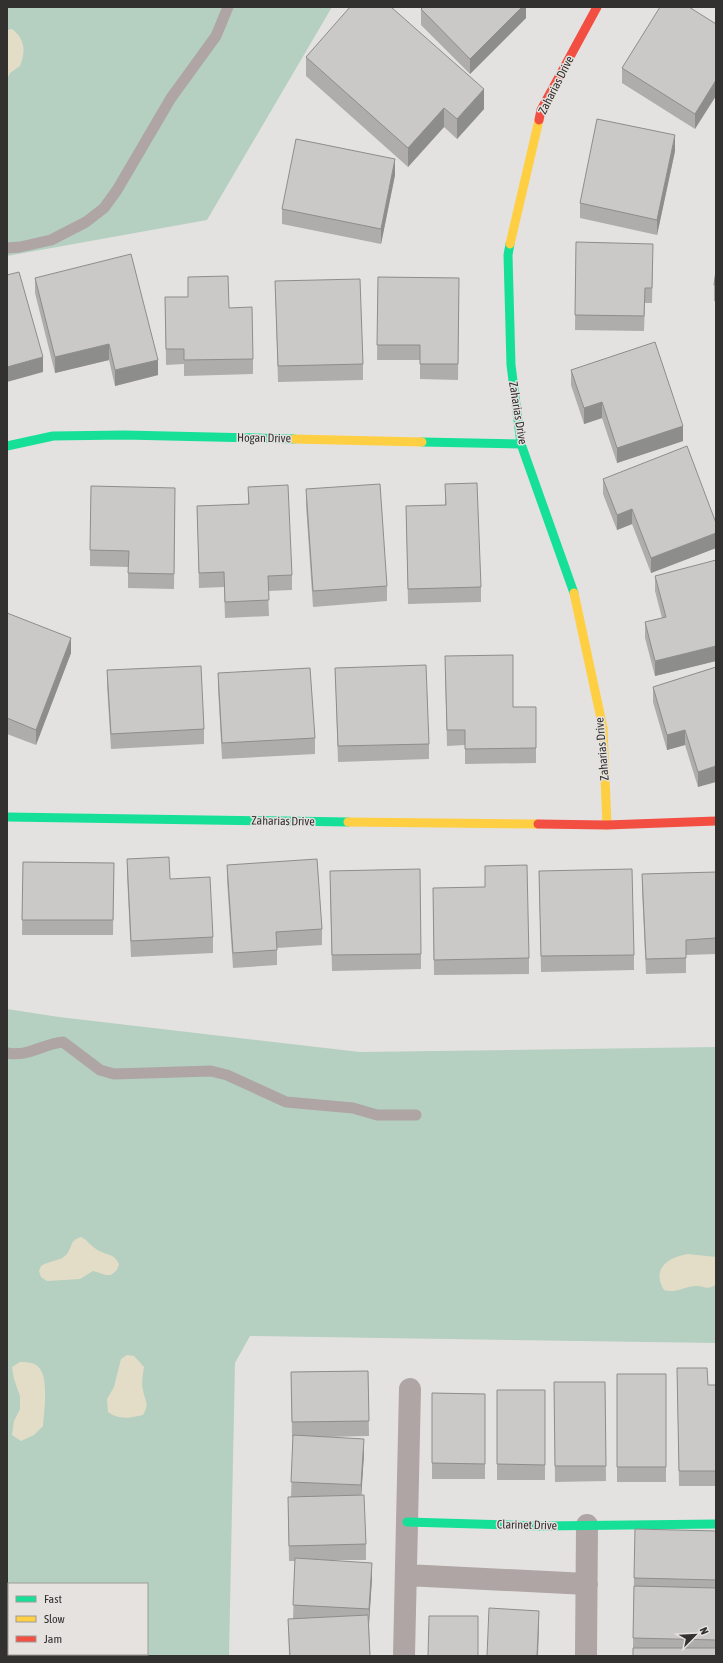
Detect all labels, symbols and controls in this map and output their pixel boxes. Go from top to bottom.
street label: Zaharias Drive [535,54,577,116]
street label: Zaharias Drive [506,381,530,445]
street label: Hogan Drive [237,431,291,445]
street label: Zaharias Drive [592,717,612,781]
street label: Zaharias Drive [251,813,315,829]
street label: Clarinet Drive [497,1517,557,1533]
legend [8,1583,148,1655]
text: Fast [44,1592,62,1606]
text: Slow [44,1612,65,1626]
north arrow [675,1615,715,1655]
text: N [697,1626,711,1636]
text: Jam [44,1632,62,1646]

